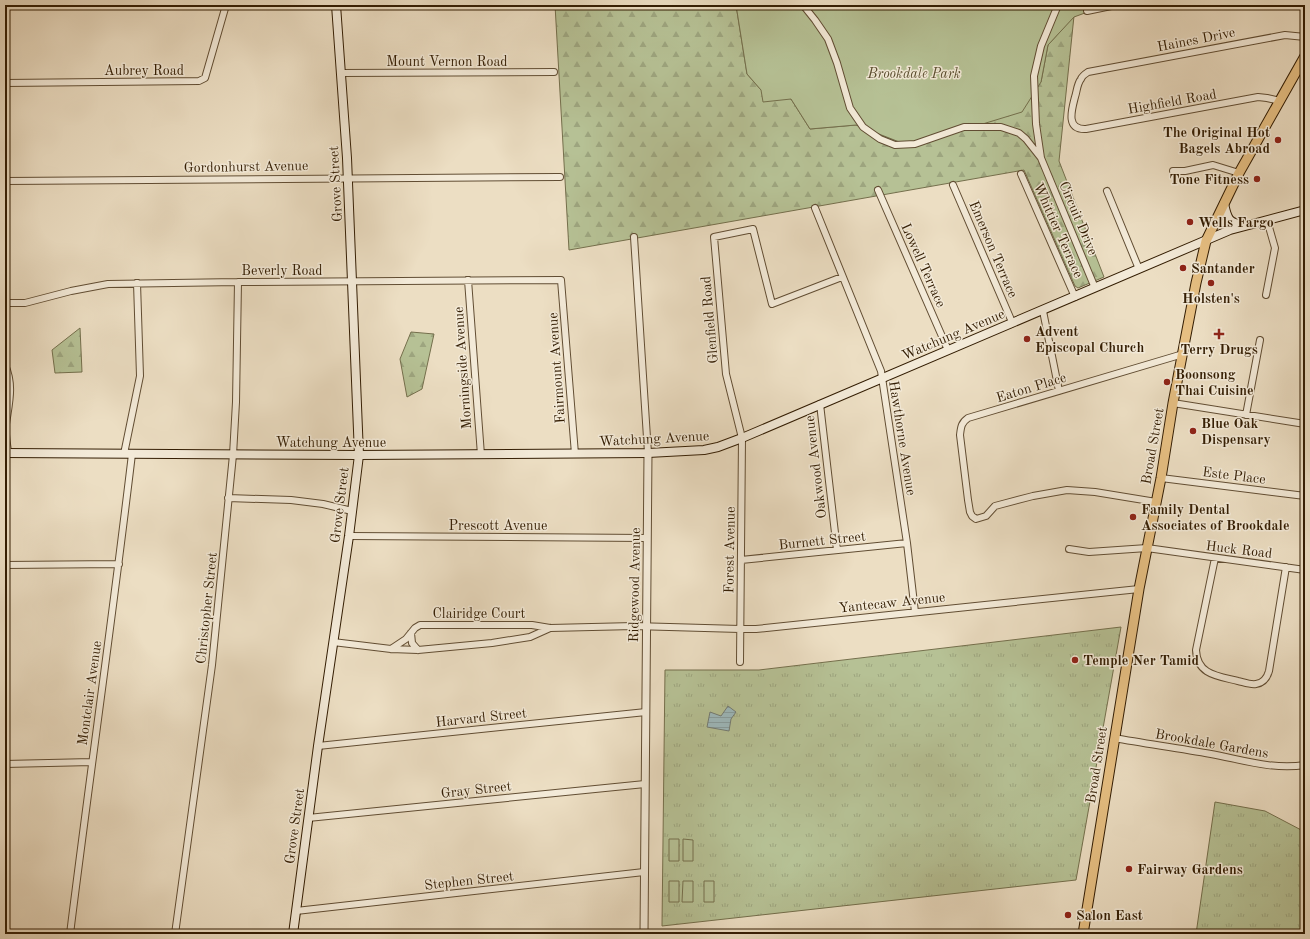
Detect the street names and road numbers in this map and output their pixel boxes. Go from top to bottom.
street label: Haines Drive [1156,26,1236,54]
street label: Mount Vernon Road [386,55,508,69]
street label: Aubrey Road [104,64,184,78]
street label: Highfield Road [1127,87,1218,117]
street label: Grove Street [327,145,345,222]
street label: Gordonhurst Avenue [184,159,309,175]
street label: Circuit Drive [1056,179,1100,257]
street label: Whittier Terrace [1031,181,1085,280]
street label: Emerson Terrace [966,199,1020,300]
street label: Lowell Terrace [898,221,948,310]
street label: Beverly Road [241,264,323,278]
street label: Glenfield Road [699,276,721,364]
street label: Morningside Avenue [452,306,474,430]
street label: Watchung Avenue [900,307,1007,363]
street label: Fairmount Avenue [546,312,568,424]
street label: Eaton Place [994,371,1068,405]
street label: Hawthorne Avenue [886,380,918,497]
street label: Broad Street [1139,407,1167,486]
street label: Oakwood Avenue [803,415,829,519]
street label: Watchung Avenue [599,429,710,449]
street label: Watchung Avenue [276,436,386,450]
street label: Este Place [1201,465,1266,487]
street label: Grove Street [328,466,352,544]
street label: Forest Avenue [722,506,738,594]
street label: Prescott Avenue [448,519,548,533]
street label: Ridgewood Avenue [627,527,643,643]
street label: Burnett Street [778,529,867,553]
street label: Huck Road [1205,539,1273,561]
street label: Christopher Street [194,551,220,665]
street label: Yantecaw Avenue [838,590,946,616]
street label: Clairidge Court [432,607,526,621]
street label: Montclair Avenue [76,640,104,747]
street label: Harvard Street [435,706,528,730]
street label: Broad Street [1084,726,1110,805]
street label: Brookdale Gardens [1154,727,1270,761]
street label: Gray Street [440,779,512,801]
street label: Grove Street [283,787,307,865]
street label: Stephen Street [424,869,515,893]

